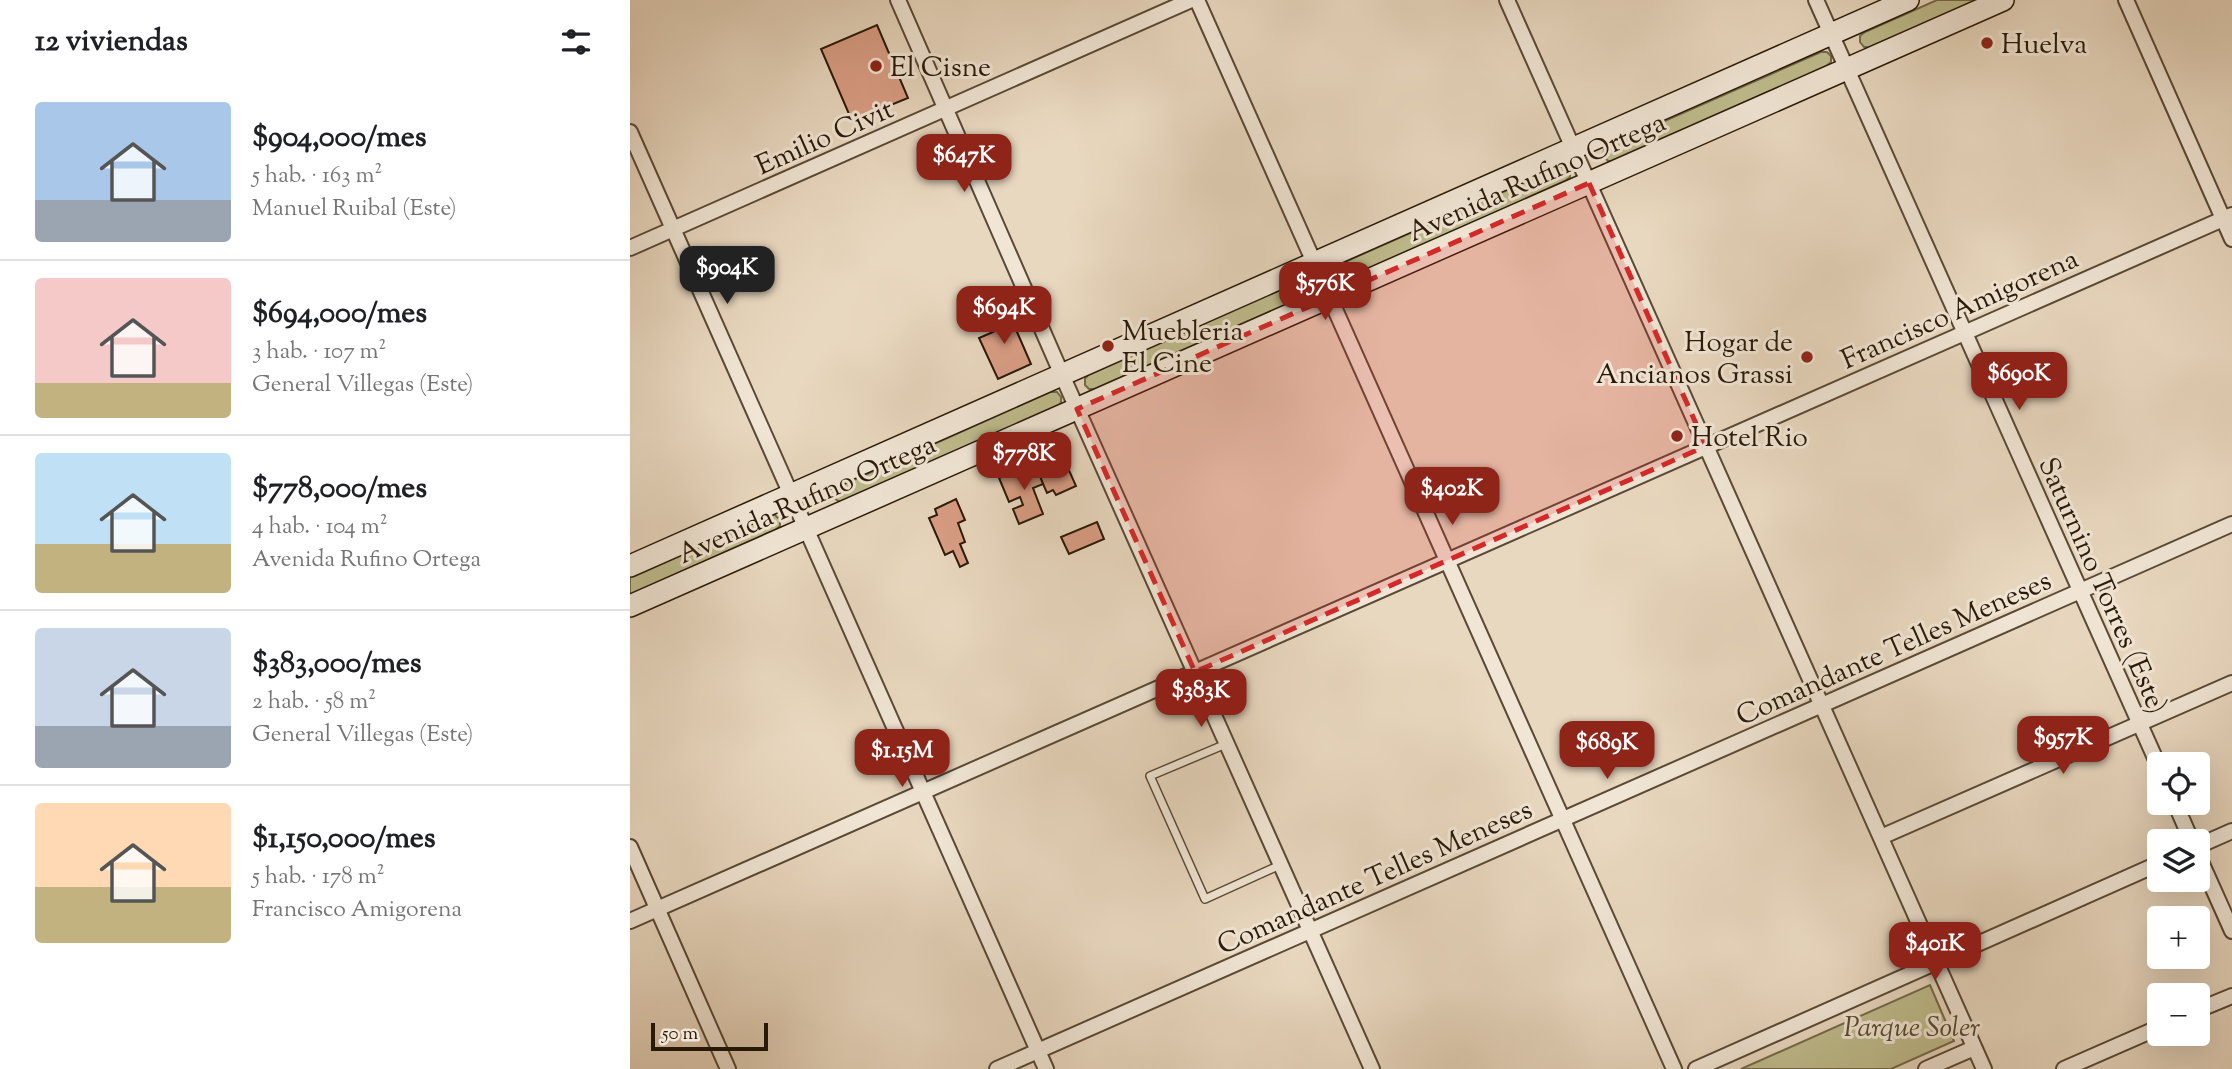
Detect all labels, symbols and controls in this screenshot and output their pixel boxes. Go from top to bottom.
text: 12 viviendas [35,21,188,64]
icon: filters [557,23,595,61]
place label: Huelva [2001,26,2087,66]
marker: Huelva [1979,35,1995,51]
place label: El Cisne [890,49,991,89]
marker: El Cisne [868,58,884,74]
street label: Emilio Civit [750,90,901,187]
street label: Avenida Rufino Ortega [1402,104,1673,254]
text: $904,000/mes [252,117,426,160]
icon: home [91,130,175,214]
pin: $647K [915,134,1013,194]
text: $647K [932,140,996,173]
text: 5 hab. · 163 m² [252,160,382,193]
text: Manuel Ruibal (Este) [252,193,456,226]
street label: Francisco Amigorena [1835,240,2085,381]
pin: $904K [678,246,776,306]
text: $904K [696,252,758,285]
pin: $576K [1276,262,1374,322]
text: $576K [1295,268,1355,301]
pin: $694K [955,286,1053,346]
text: $694K [972,292,1036,325]
text: $694,000/mes [252,293,427,336]
icon: home [91,306,175,390]
place label: Muebleria El Cine [1122,313,1243,385]
place label: Hogar de Ancianos Grassi [1596,324,1793,396]
text: 3 hab. · 107 m² [252,336,386,369]
marker: Muebleria El Cine [1100,338,1116,354]
marker: Hogar de Ancianos Grassi [1799,349,1815,365]
pin: $690K [1970,352,2068,412]
text: $690K [1987,358,2051,391]
text: General Villegas (Este) [252,369,473,402]
place label: Hotel Rio [1691,419,1808,459]
street label: Avenida Rufino Ortega [672,426,943,576]
marker: Hotel Rio [1669,428,1685,444]
pin: $778K [975,433,1073,492]
text: $778K [992,438,1056,471]
street label: Saturnino Torres (Este) [2027,451,2176,721]
text: $778,000/mes [252,468,427,511]
pin: $402K [1403,468,1501,527]
text: $402K [1421,473,1484,506]
icon: home [91,481,175,565]
text: 4 hab. · 104 m² [252,511,388,544]
text: Avenida Rufino Ortega [252,544,481,577]
street label: Comandante Telles Meneses [1730,562,2058,737]
text: $383,000/mes [252,643,422,686]
icon: home [91,656,175,740]
pin: $383K [1152,670,1250,729]
text: $383K [1172,675,1231,708]
text: 2 hab. · 58 m² [252,686,376,719]
pin: $957K [2014,716,2112,776]
text: General Villegas (Este) [252,719,473,752]
pin: $689K [1558,722,1656,781]
text: $957K [2033,722,2093,755]
text: $689K [1575,727,1639,760]
pin: $1.15M [845,730,959,789]
text: $1.15M [871,735,933,768]
map controls [2147,752,2210,1046]
button: locate [2147,752,2210,815]
street label: Comandante Telles Meneses [1211,791,1539,966]
text: $1,150,000/mes [252,818,436,861]
button: layers [2147,829,2210,892]
icon: home [91,831,175,915]
text: 5 hab. · 178 m² [252,861,385,894]
text: Francisco Amigorena [252,894,462,927]
button: + [2147,906,2210,969]
pin: $401K [1886,922,1984,982]
text: $401K [1905,928,1965,961]
button: − [2147,983,2210,1046]
park label: Parque Soler [1844,1009,1980,1049]
scale bar [651,1020,768,1052]
text: 50 m [662,1021,698,1048]

